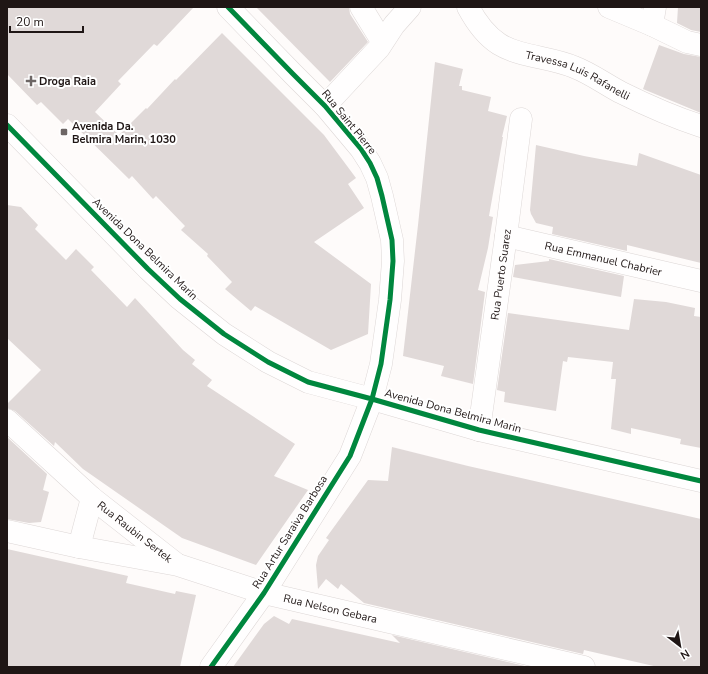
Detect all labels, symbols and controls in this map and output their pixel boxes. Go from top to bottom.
scale bar [10,8,83,34]
text: 20 m [16,14,44,30]
street label: Travessa Luis Rafanelli [524,47,633,103]
place label: Droga Raia [39,74,96,89]
marker: Droga Raia [26,76,36,86]
street label: Rua Saint Pierre [318,86,380,158]
place label: Avenida Da. Belmira Marin, 1030 [72,119,176,147]
marker: Avenida Da. Belmira Marin, 1030 [59,127,69,137]
street label: Avenida Dona Belmira Marin [89,195,201,303]
street label: Rua Puerto Suarez [487,228,514,321]
street label: Rua Emmanuel Chabrier [543,238,664,279]
street label: Avenida Dona Belmira Marin [383,385,523,437]
street label: Rua Artur Saraiva Barbosa [249,472,331,592]
street label: Rua Raubin Sertek [94,498,176,566]
street label: Rua Nelson Gebara [282,590,379,626]
north arrow [660,626,700,666]
text: N [678,646,692,663]

